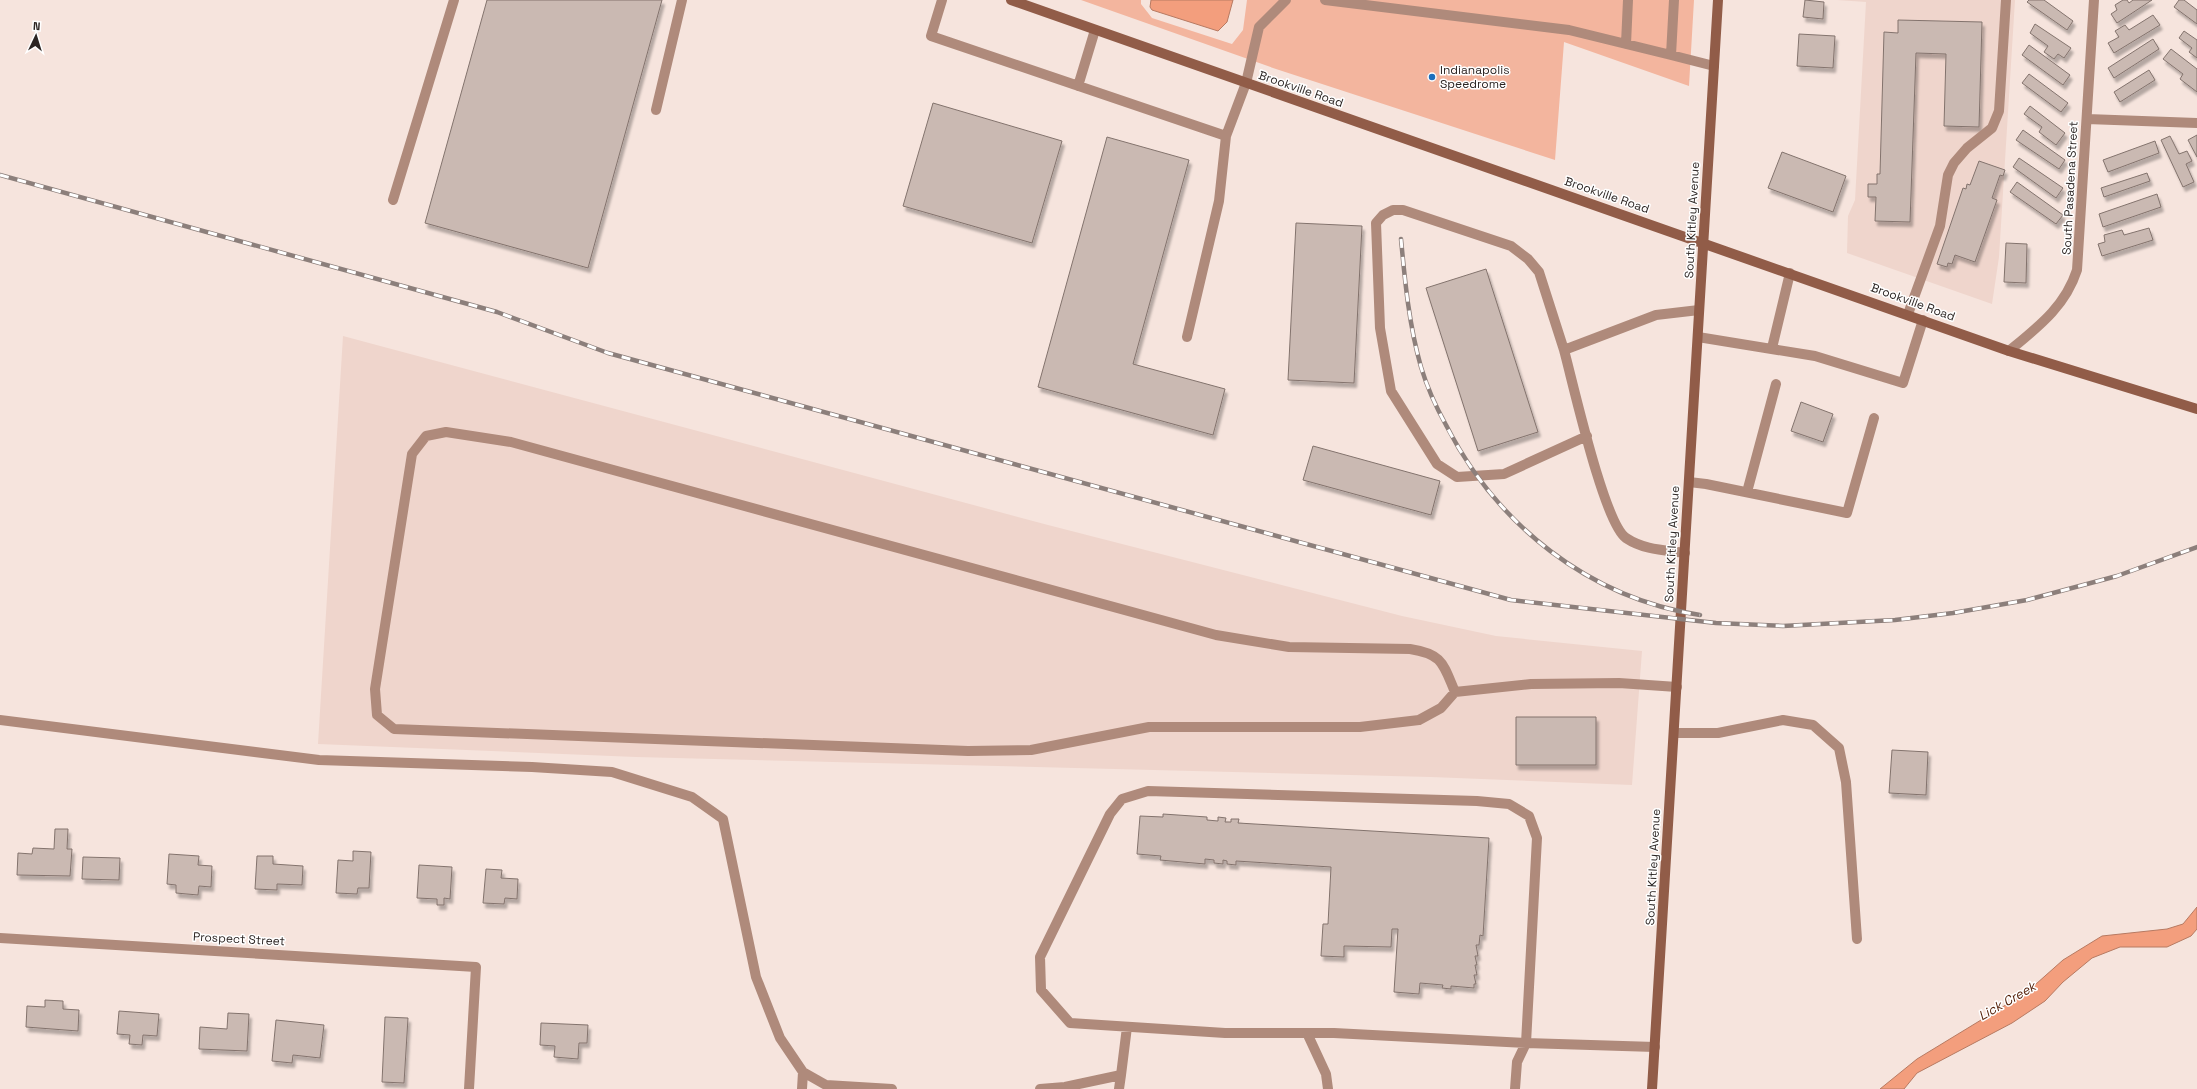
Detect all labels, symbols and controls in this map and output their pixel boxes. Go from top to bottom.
north arrow [16,16,56,56]
text: N [33,19,41,33]
place label: Indianapolis Speedrome [1440,62,1509,92]
street label: Brookville Road [1257,67,1345,111]
marker: Indianapolis Speedrome [1427,72,1437,82]
street label: South Pasadena Street [2059,121,2081,255]
street label: South Kitley Avenue [1681,161,1703,279]
street label: Brookville Road [1563,173,1651,217]
street label: Brookville Road [1869,279,1957,325]
street label: South Kitley Avenue [1661,485,1683,603]
street label: South Kitley Avenue [1642,808,1664,926]
street label: Prospect Street [192,929,286,949]
water label: Lick Creek [1975,977,2041,1024]

